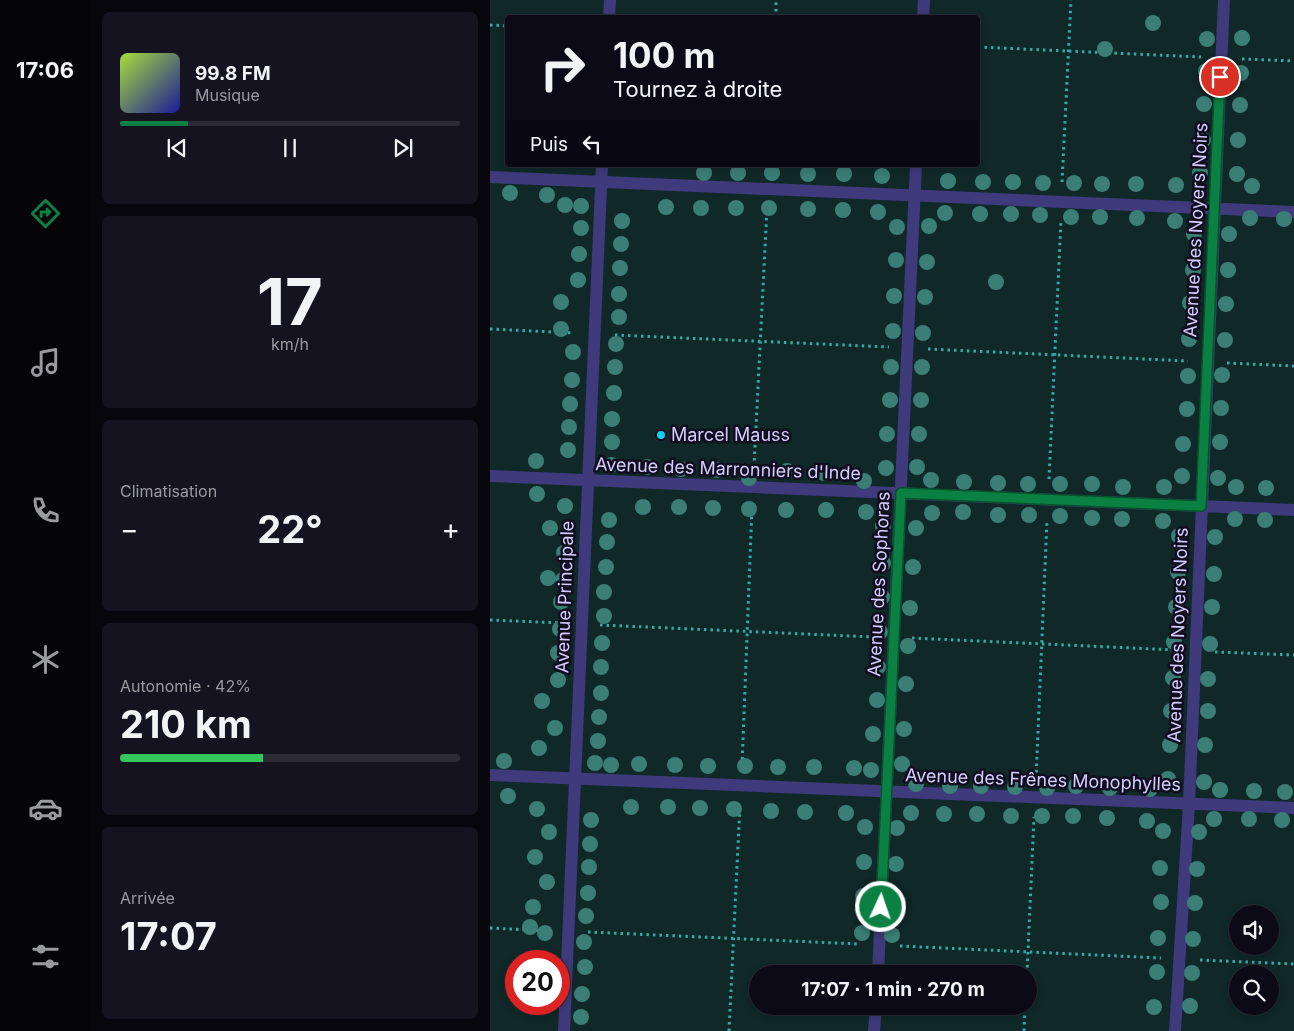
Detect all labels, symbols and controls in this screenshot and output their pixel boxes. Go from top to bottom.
text: 100 m [613,34,716,76]
icon: right [530,35,595,100]
pin [1199,56,1241,98]
text: 17:06 [16,57,74,83]
text: 99.8 FM [195,62,271,85]
icon: arrive [1206,63,1234,91]
text: Tournez à droite [613,76,782,102]
text: Musique [195,85,260,105]
street label: Avenue des Noyers Noirs [1179,122,1212,338]
icon: left [578,130,606,158]
text: Puis [530,133,568,156]
icon: previous [163,134,191,162]
icon: pause [276,134,304,162]
icon: next [389,134,417,162]
icon: directions [28,196,63,231]
text: 17 [257,262,323,341]
text: km/h [271,334,309,354]
icon: music [28,345,63,380]
place label: Marcel Mauss [671,424,790,445]
marker: Marcel Mauss [655,429,667,441]
street label: Avenue des Marronniers d'Inde [595,453,861,484]
text: Climatisation [120,481,217,501]
street label: Avenue des Sophoras [863,491,894,677]
icon: phone [28,493,63,528]
text: 22° [257,506,323,552]
text: − [120,512,139,546]
text: + [441,512,460,546]
street label: Avenue Principale [551,520,578,674]
street label: Avenue des Noyers Noirs [1163,527,1192,743]
icon: climate [28,642,63,677]
text: Autonomie · 42% [120,676,251,696]
text: 210 km [120,701,252,747]
street label: Avenue des Frênes Monophylles [905,764,1181,795]
icon: car [28,791,63,826]
position arrow [854,880,906,932]
text: Arrivée [120,888,175,908]
map controls [1229,905,1279,1015]
button: sound [1229,905,1279,955]
text: 17:07 [120,913,217,959]
icon: filters [28,939,63,974]
speed limit sign: 20 [505,950,570,1015]
button: search [1229,965,1279,1015]
text: 17:07 · 1 min · 270 m [801,978,985,1001]

